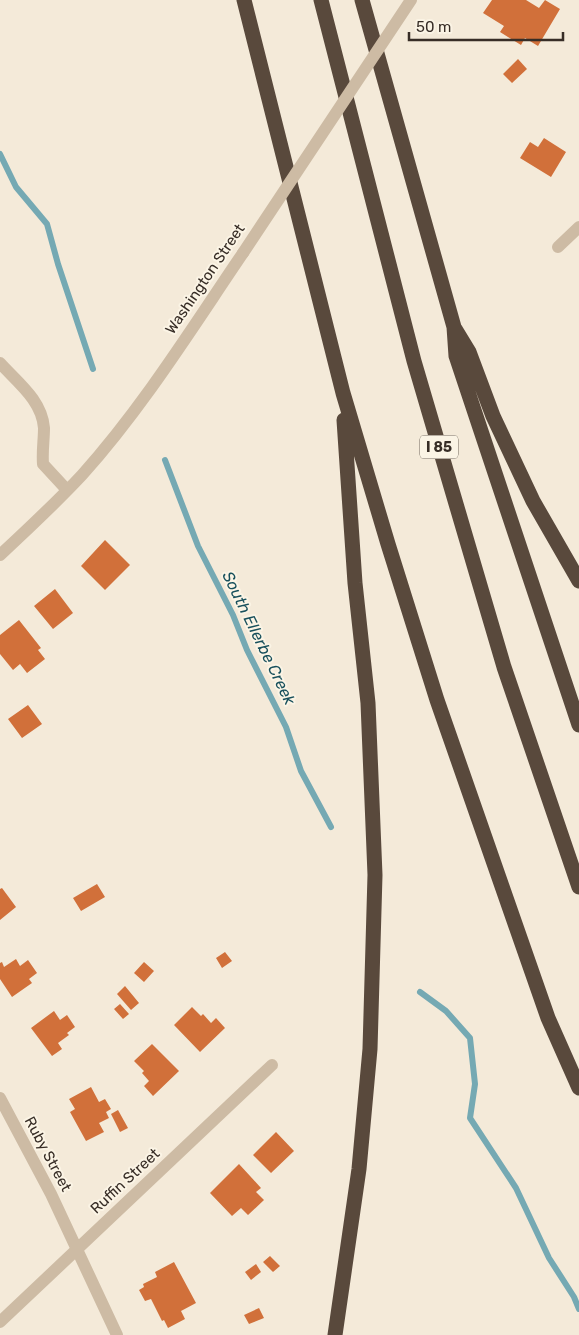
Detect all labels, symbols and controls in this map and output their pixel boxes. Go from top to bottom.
scale bar [409,10,563,42]
text: 50 m [416,18,451,36]
street label: Washington Street [161,220,249,338]
road number: I 85 [420,436,458,458]
water label: South Ellerbe Creek [218,568,300,709]
street label: Ruby Street [21,1113,75,1195]
street label: Ruffin Street [87,1144,163,1218]

